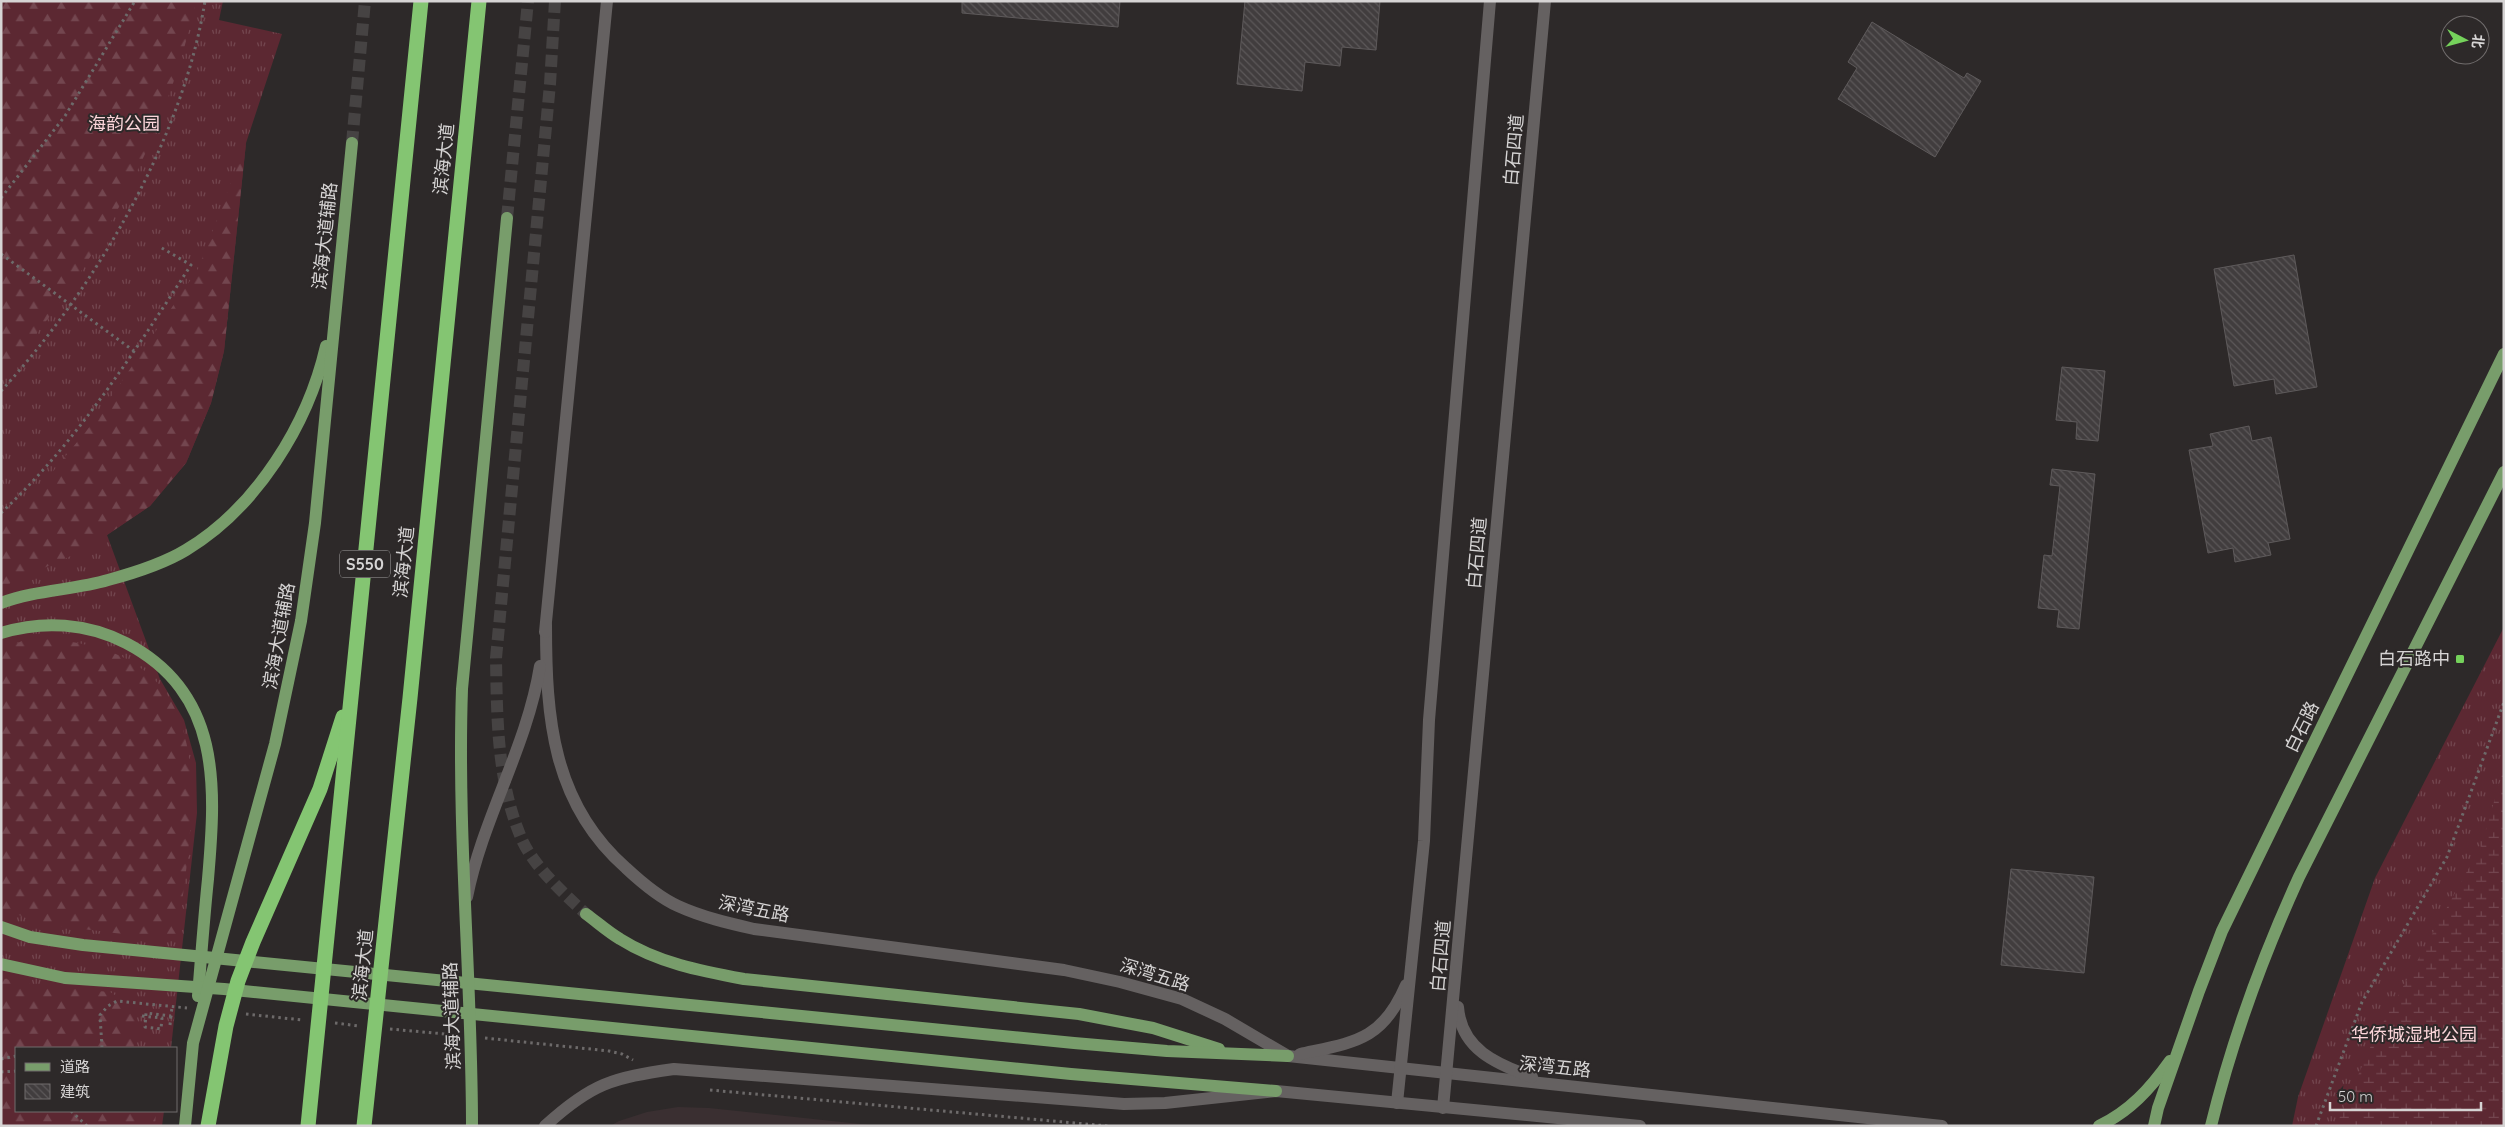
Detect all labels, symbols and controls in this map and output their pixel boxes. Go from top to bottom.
north arrow [2440,15,2490,65]
text: 北 [2468,33,2488,49]
park label: 海韵公园 [88,112,160,135]
street label: 白石四道 [1499,113,1528,187]
street label: 滨海大道 [428,122,459,196]
street label: 滨海大道辅路 [307,181,342,291]
street label: 白石四道 [1462,516,1491,590]
street label: 滨海大道 [388,525,419,599]
road number: S550 [340,550,390,578]
street label: 滨海大道辅路 [258,581,299,691]
place label: 白石路中 [2378,647,2450,670]
marker: 白石路中 [2454,653,2466,665]
street label: 白石路 [2279,697,2324,756]
street label: 深湾五路 [717,890,792,927]
street label: 白石四道 [1426,919,1455,993]
street label: 滨海大道 [347,928,378,1002]
street label: 深湾五路 [1117,953,1193,996]
street label: 滨海大道辅路 [438,962,465,1070]
park label: 华侨城湿地公园 [2351,1023,2477,1046]
legend [15,1047,178,1112]
street label: 深湾五路 [1518,1051,1592,1082]
text: 道路 [60,1057,90,1076]
scale bar [2330,1080,2481,1112]
text: 建筑 [60,1082,90,1101]
text: 50 m [2338,1087,2373,1106]

